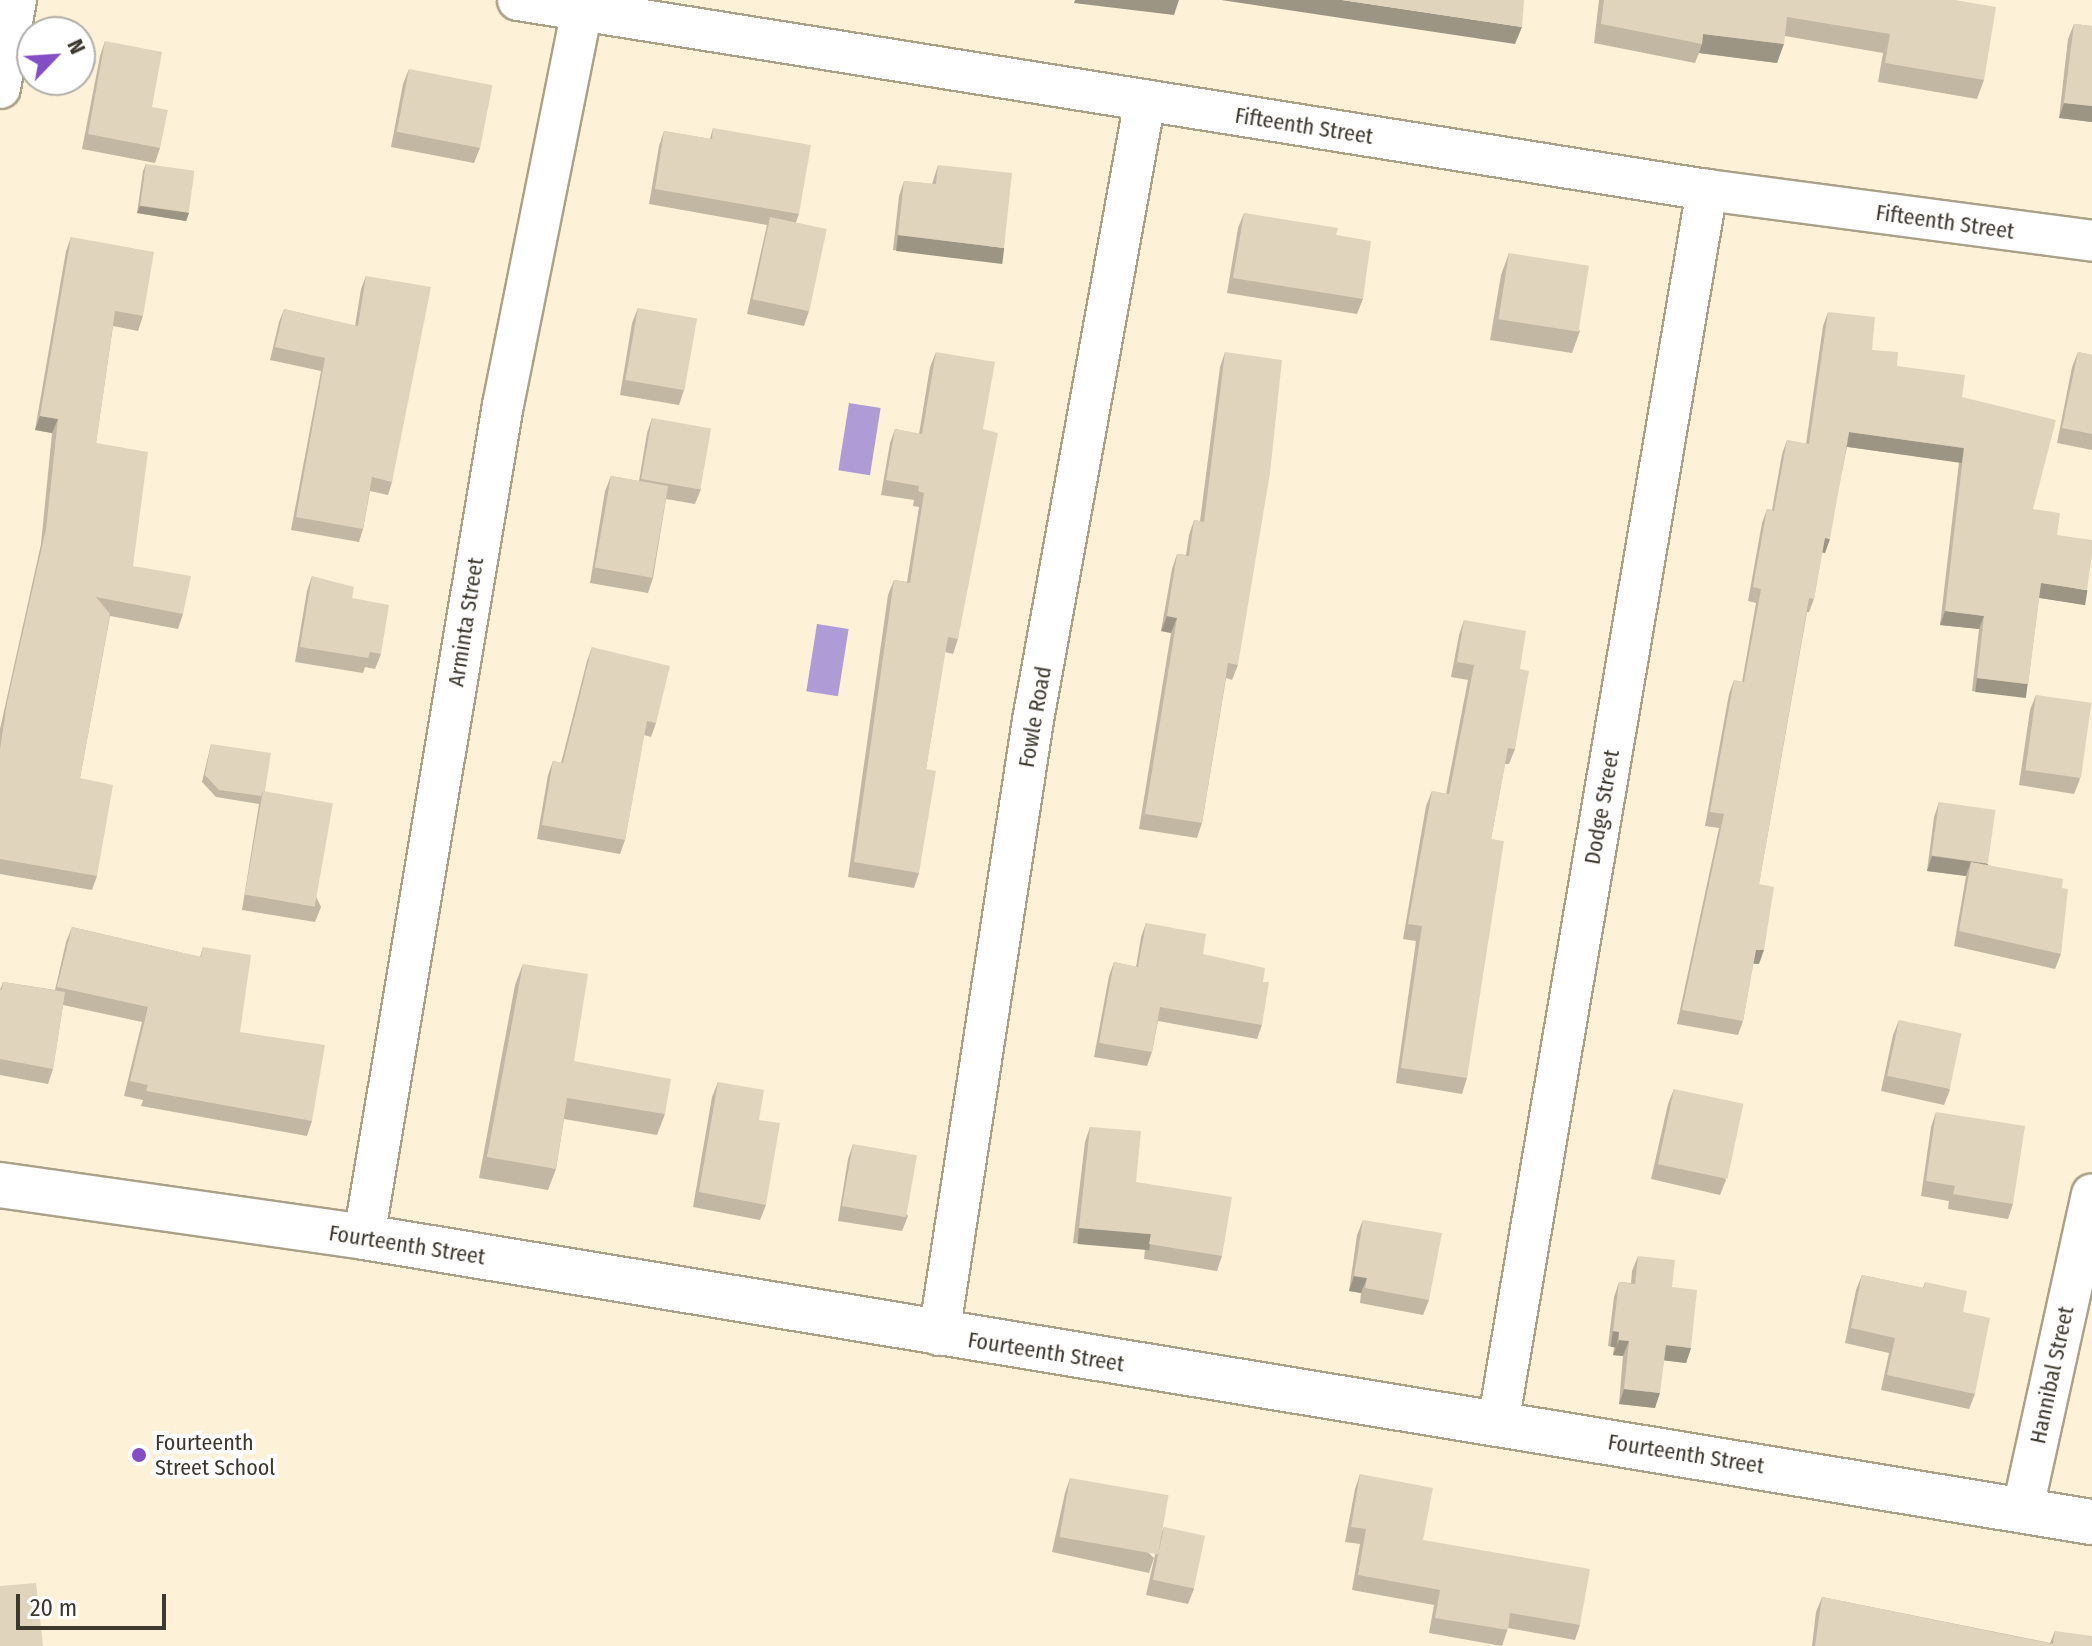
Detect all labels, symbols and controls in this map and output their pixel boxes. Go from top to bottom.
north arrow [16,16,96,96]
text: N [61,35,91,58]
street label: Fifteenth Street [1233,102,1375,150]
street label: Fifteenth Street [1874,199,2016,245]
street label: Arminta Street [443,556,489,688]
street label: Fowle Road [1013,664,1057,770]
street label: Dodge Street [1579,747,1625,867]
street label: Fourteenth Street [327,1220,487,1270]
street label: Hannibal Street [2025,1304,2079,1446]
street label: Fourteenth Street [966,1327,1126,1377]
place label: Fourteenth Street School [155,1429,275,1480]
street label: Fourteenth Street [1606,1429,1766,1479]
marker: Fourteenth Street School [130,1446,148,1464]
scale bar [20,1578,170,1628]
text: 20 m [30,1594,77,1622]

